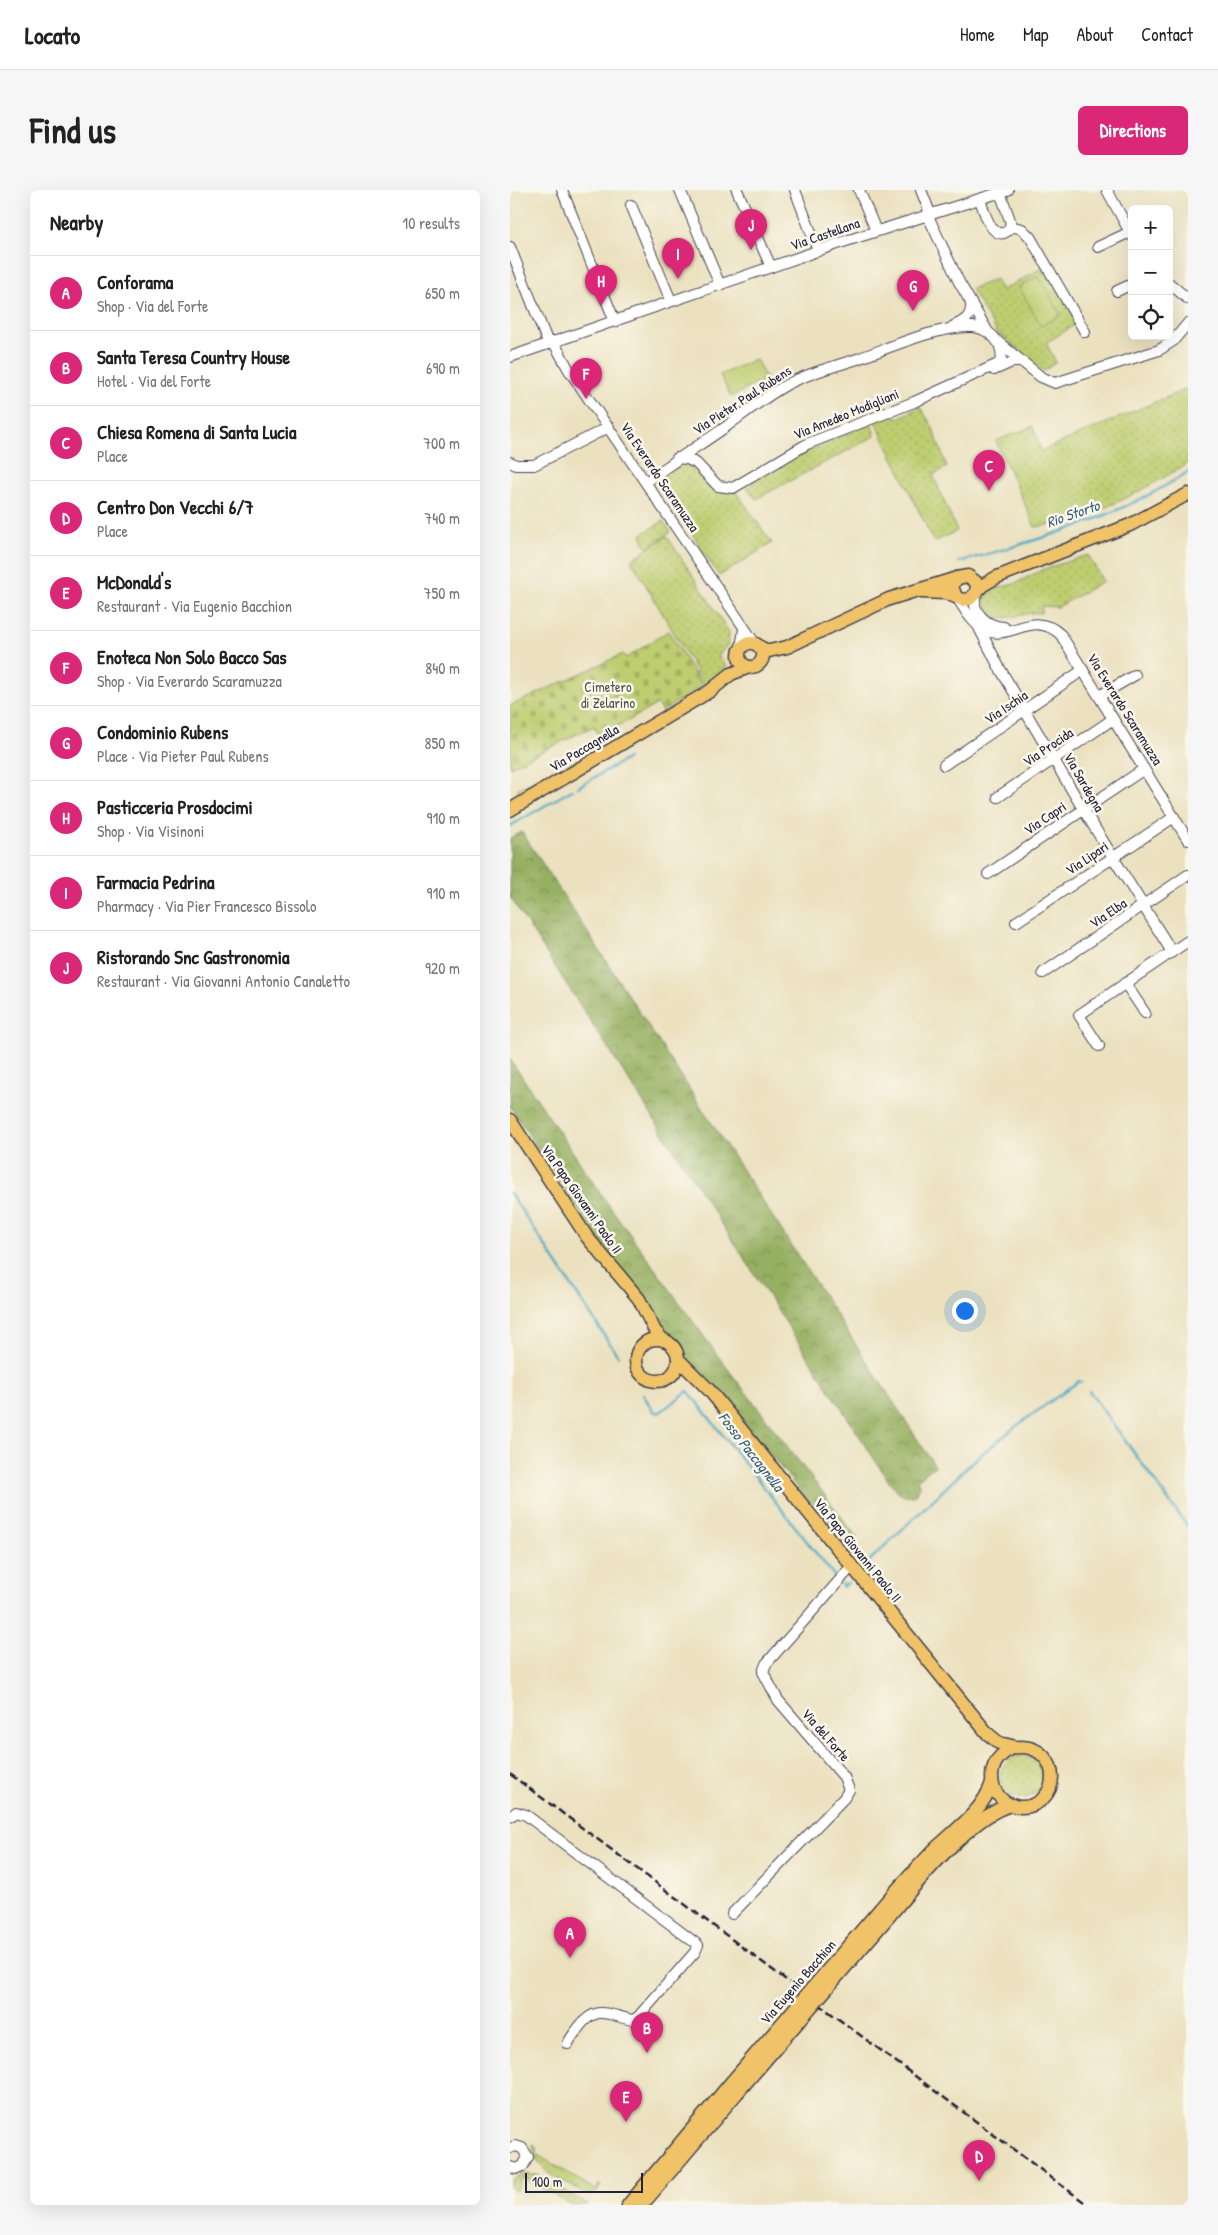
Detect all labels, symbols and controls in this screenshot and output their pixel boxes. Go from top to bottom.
text: Locato [25,19,80,51]
text: Home [960,22,995,47]
text: Map [1023,22,1048,47]
text: About [1076,22,1113,47]
text: Contact [1141,22,1193,47]
button: Directions [1078,106,1188,155]
text: Find us [30,107,116,154]
map controls [1128,205,1173,340]
button: + [1128,205,1173,250]
text: Nearby [50,208,103,237]
pin: J [735,209,767,250]
text: 10 results [402,212,460,234]
street label: Via Castellana [788,213,862,254]
pin: I [662,238,694,279]
button: − [1128,250,1173,295]
pin: H [585,265,617,306]
text: Conforama [97,269,173,295]
pin: G [897,270,929,311]
text: A [62,282,70,304]
text: 650 m [425,282,460,304]
text: Shop · Via del Forte [97,295,208,317]
button: locate [1128,295,1173,340]
text: Santa Teresa Country House [97,344,290,370]
text: B [62,357,70,379]
text: 690 m [426,357,460,379]
pin: F [570,358,602,399]
street label: Via Pieter Paul Rubens [689,361,795,439]
text: Hotel · Via del Forte [97,370,211,392]
street label: Via Amedeo Modigliani [790,384,902,444]
street label: Via Everardo Scaramuzza [617,418,704,536]
text: Chiesa Romena di Santa Lucia [97,419,296,445]
text: C [62,432,70,454]
text: 700 m [423,432,460,454]
text: Place [97,445,128,467]
pin: C [973,450,1005,491]
text: Centro Don Vecchi 6/7 [97,494,254,520]
water label: Rio Storto [1044,494,1103,532]
text: D [62,507,70,529]
text: 740 m [424,507,460,529]
text: Place [97,520,128,542]
text: McDonald's [97,569,171,595]
text: E [62,582,70,604]
text: 750 m [424,582,460,604]
text: Restaurant · Via Eugenio Bacchion [97,595,292,617]
text: Enoteca Non Solo Bacco Sas [97,644,286,670]
street label: Via Everardo Scaramuzza [1083,649,1168,769]
text: F [63,657,69,679]
text: 840 m [425,657,460,679]
text: Shop · Via Everardo Scaramuzza [97,670,282,692]
park label: Cimetero di Zelarino [581,677,635,712]
street label: Via Ischia [980,685,1031,728]
text: Condominio Rubens [97,719,228,745]
street label: Via Paccagnella [545,719,623,777]
street label: Via Procida [1019,722,1077,770]
text: G [62,732,70,754]
text: 850 m [425,732,460,754]
text: Place · Via Pieter Paul Rubens [97,745,269,767]
street label: Via Sardegna [1059,748,1109,816]
text: Pasticceria Prosdocimi [97,794,253,820]
street label: Via Capri [1020,796,1070,840]
text: H [62,807,70,829]
text: 910 m [427,807,460,829]
text: Shop · Via Visinoni [97,820,204,842]
street label: Via Lipari [1061,836,1113,880]
text: Farmacia Pedrina [97,869,214,895]
text: I [64,882,68,904]
text: 910 m [427,882,460,904]
street label: Via Elba [1085,893,1130,932]
text: Pharmacy · Via Pier Francesco Bissolo [97,895,316,917]
text: Ristorando Snc Gastronomia [97,944,290,970]
text: J [63,957,69,979]
text: 920 m [425,957,460,979]
text: Restaurant · Via Giovanni Antonio Canaletto [97,970,350,992]
street label: Via Papa Giovanni Paolo II [537,1140,627,1258]
your location [952,1298,978,1324]
water label: Fosso Paccagnella [714,1408,790,1497]
street label: Via Papa Giovanni Paolo II [810,1493,906,1607]
street label: Via del Forte [798,1704,855,1766]
pin: A [554,1917,586,1958]
street label: Via Eugenio Bacchion [756,1935,840,2029]
pin: B [631,2012,663,2053]
pin: E [610,2081,642,2122]
pin: D [963,2140,995,2181]
scale bar [525,2170,642,2193]
text: 100 m [532,2172,562,2191]

